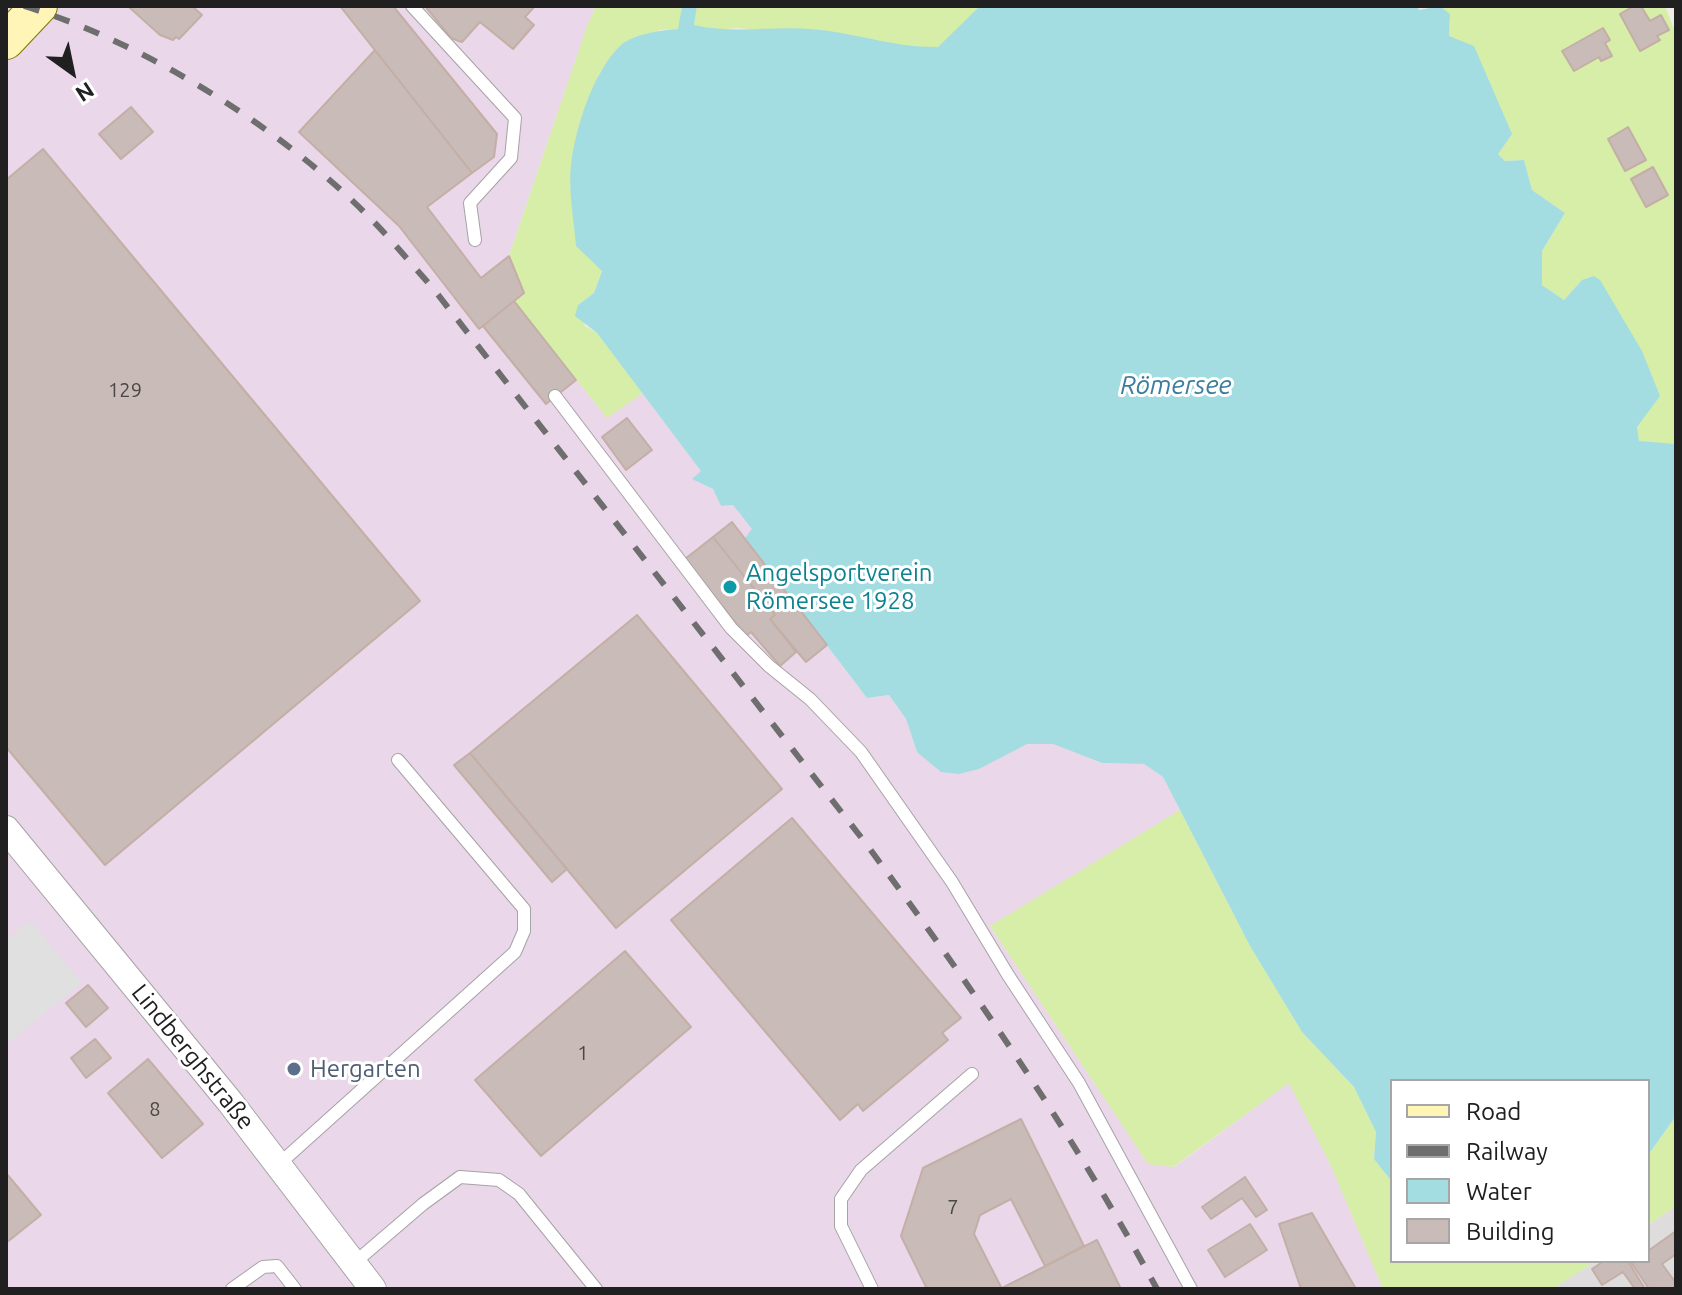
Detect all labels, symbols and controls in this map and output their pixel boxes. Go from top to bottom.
north arrow [32,32,112,112]
text: N [72,78,99,107]
water label: Römersee [1120,369,1232,401]
house number: 129 [108,378,142,402]
place label: Angelsportverein Römersee 1928 [746,559,932,615]
marker: Angelsportverein Römersee 1928 [721,578,739,596]
street label: Lindberghstraße [126,979,260,1135]
house number: 1 [577,1041,589,1065]
place label: Hergarten [310,1055,421,1083]
marker: Hergarten [285,1060,303,1078]
legend [1390,1079,1650,1263]
house number: 8 [149,1097,161,1121]
text: Road [1466,1098,1521,1125]
text: Railway [1466,1138,1548,1165]
text: Water [1466,1178,1532,1205]
house number: 7 [947,1195,959,1219]
text: Building [1466,1218,1554,1245]

